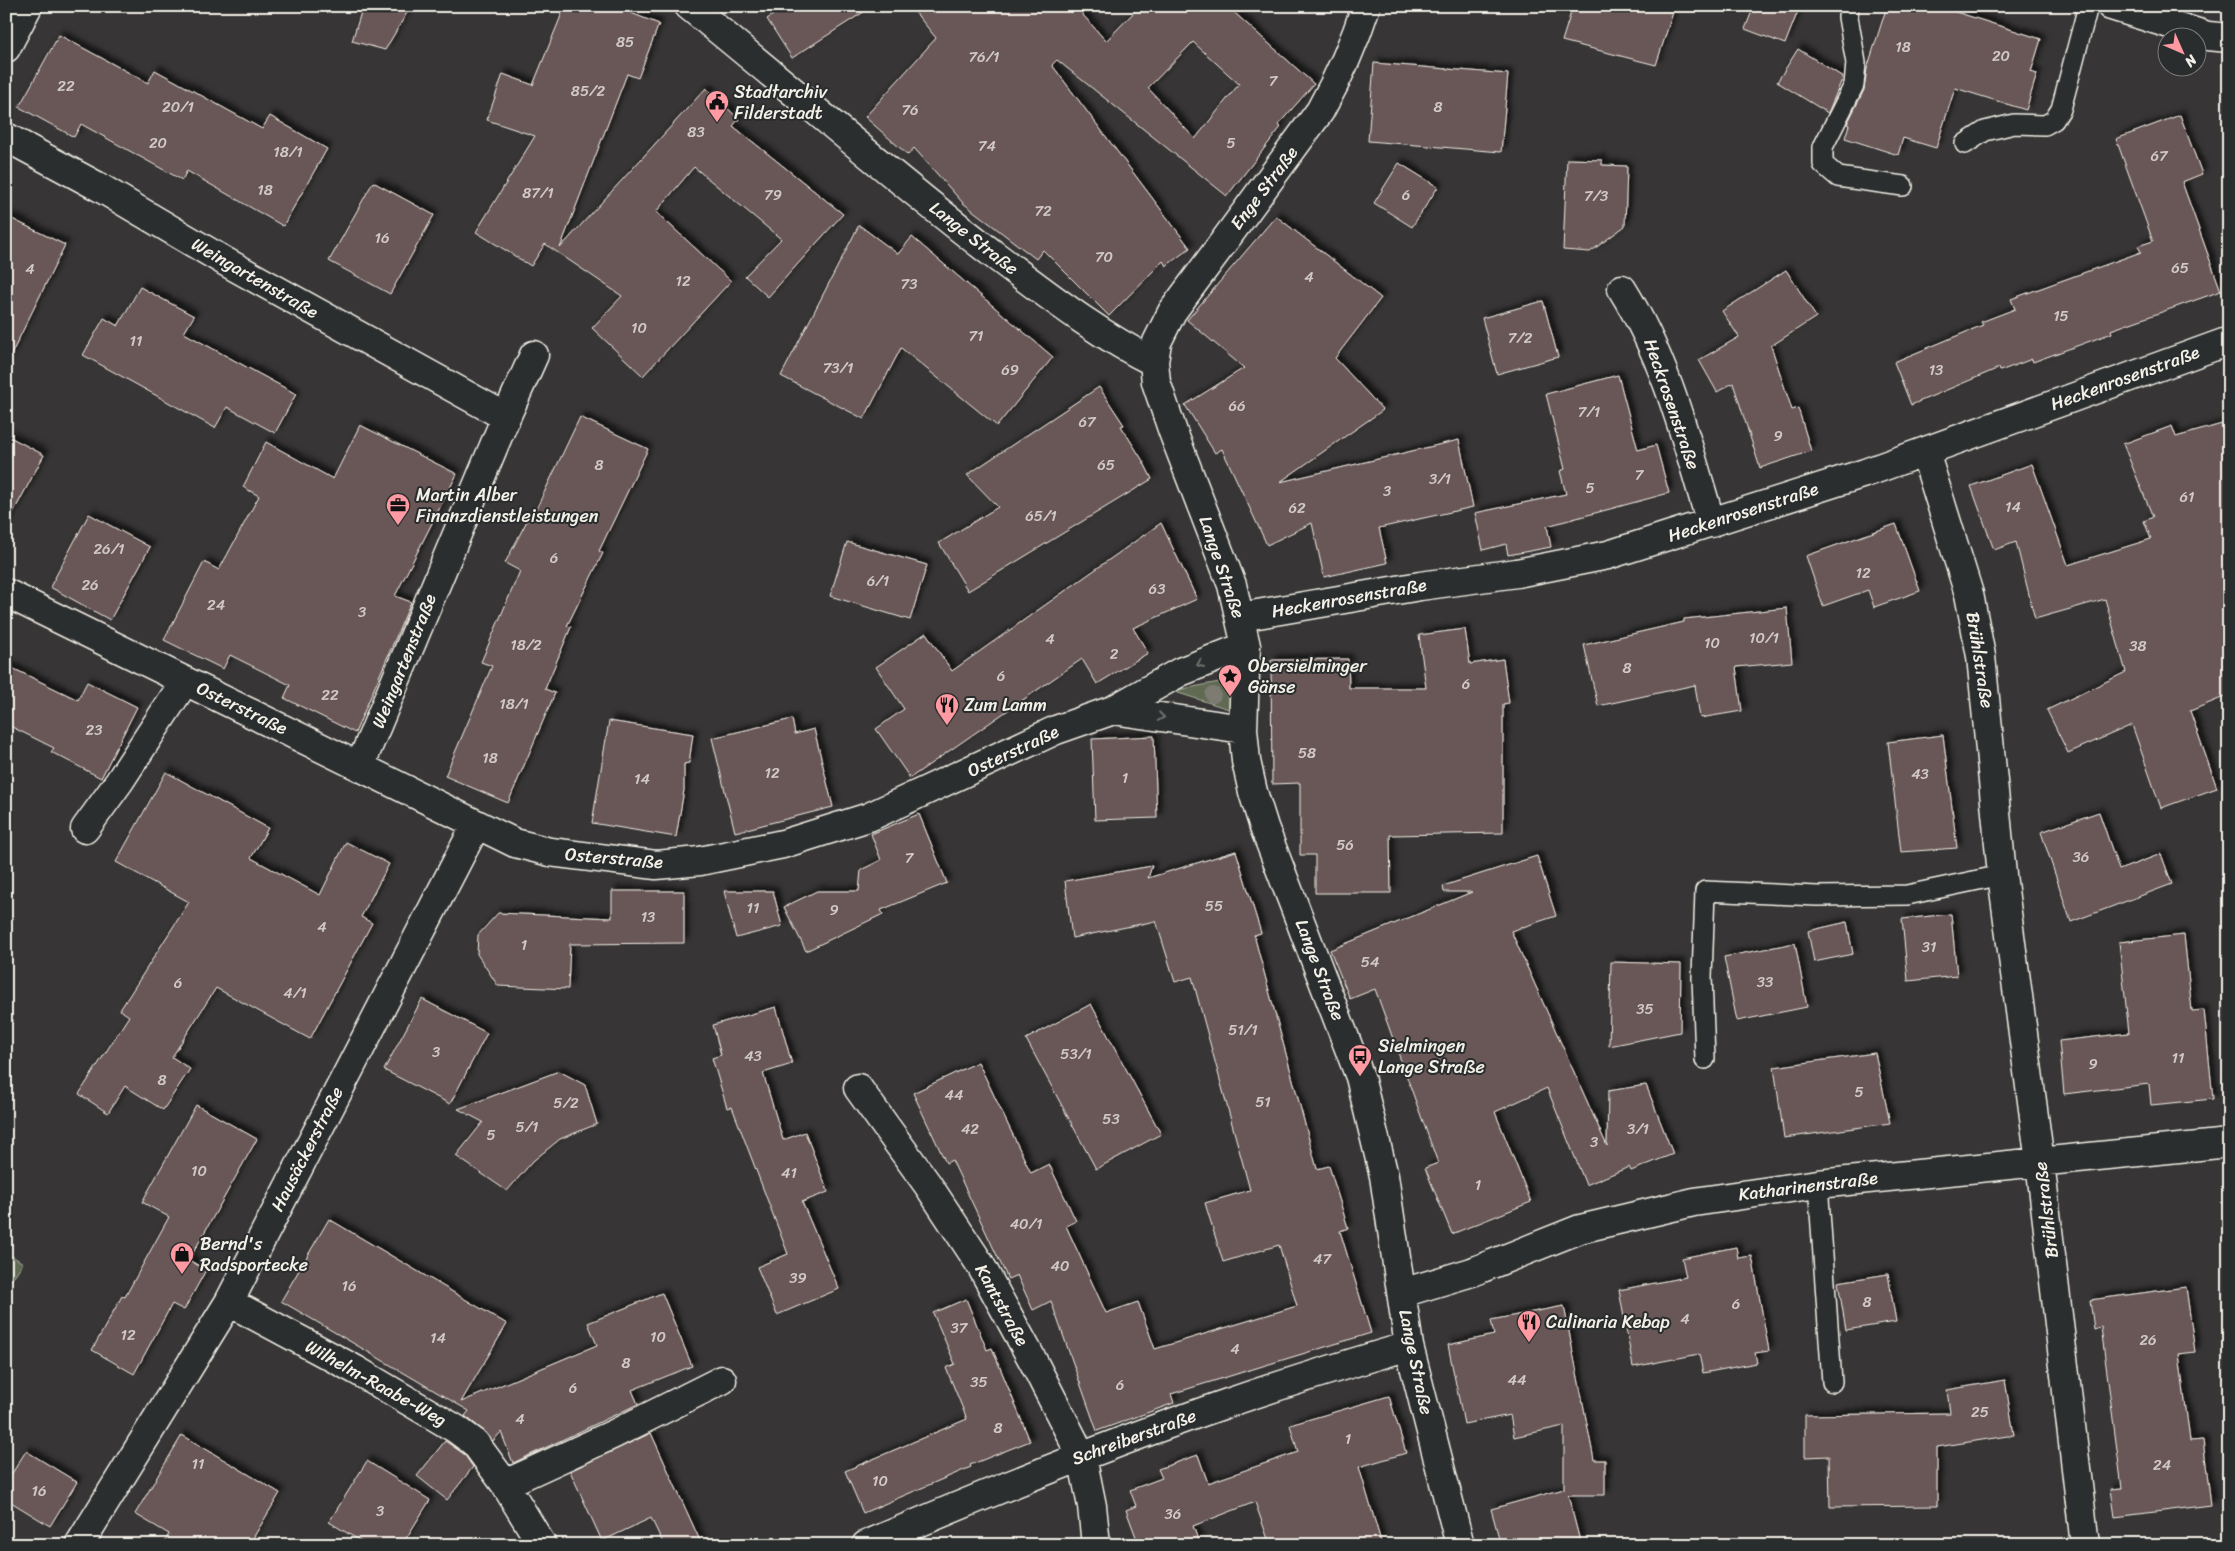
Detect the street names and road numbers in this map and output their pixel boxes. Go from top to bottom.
street label: Enge Straße [1221,139,1307,237]
street label: Lange Straße [922,193,1026,283]
street label: Weingartenstraße [185,228,325,328]
street label: Heckrosenstraße [1635,334,1709,474]
street label: Heckenrosenstraße [2046,336,2204,420]
street label: Heckenrosenstraße [1663,472,1823,551]
street label: Lange Straße [1189,511,1255,623]
street label: Heckenrosenstraße [1269,569,1429,627]
street label: Weingartenstraße [362,588,446,733]
street label: Brühlstraße [1957,610,2003,710]
street label: Osterstraße [191,672,293,744]
street label: Osterstraße [962,716,1065,786]
street label: Osterstraße [564,838,665,878]
street label: Lange Straße [1286,914,1354,1026]
street label: Hausäckerstraße [262,1081,352,1217]
street label: Brühlstraße [2024,1160,2068,1260]
street label: Katharinenstraße [1737,1162,1880,1210]
street label: Kantstraße [966,1258,1038,1353]
street label: Lange Straße [1389,1306,1443,1418]
street label: Wilhelm-Raabe-Weg [299,1331,453,1435]
street label: Schreiberstraße [1067,1400,1201,1474]

